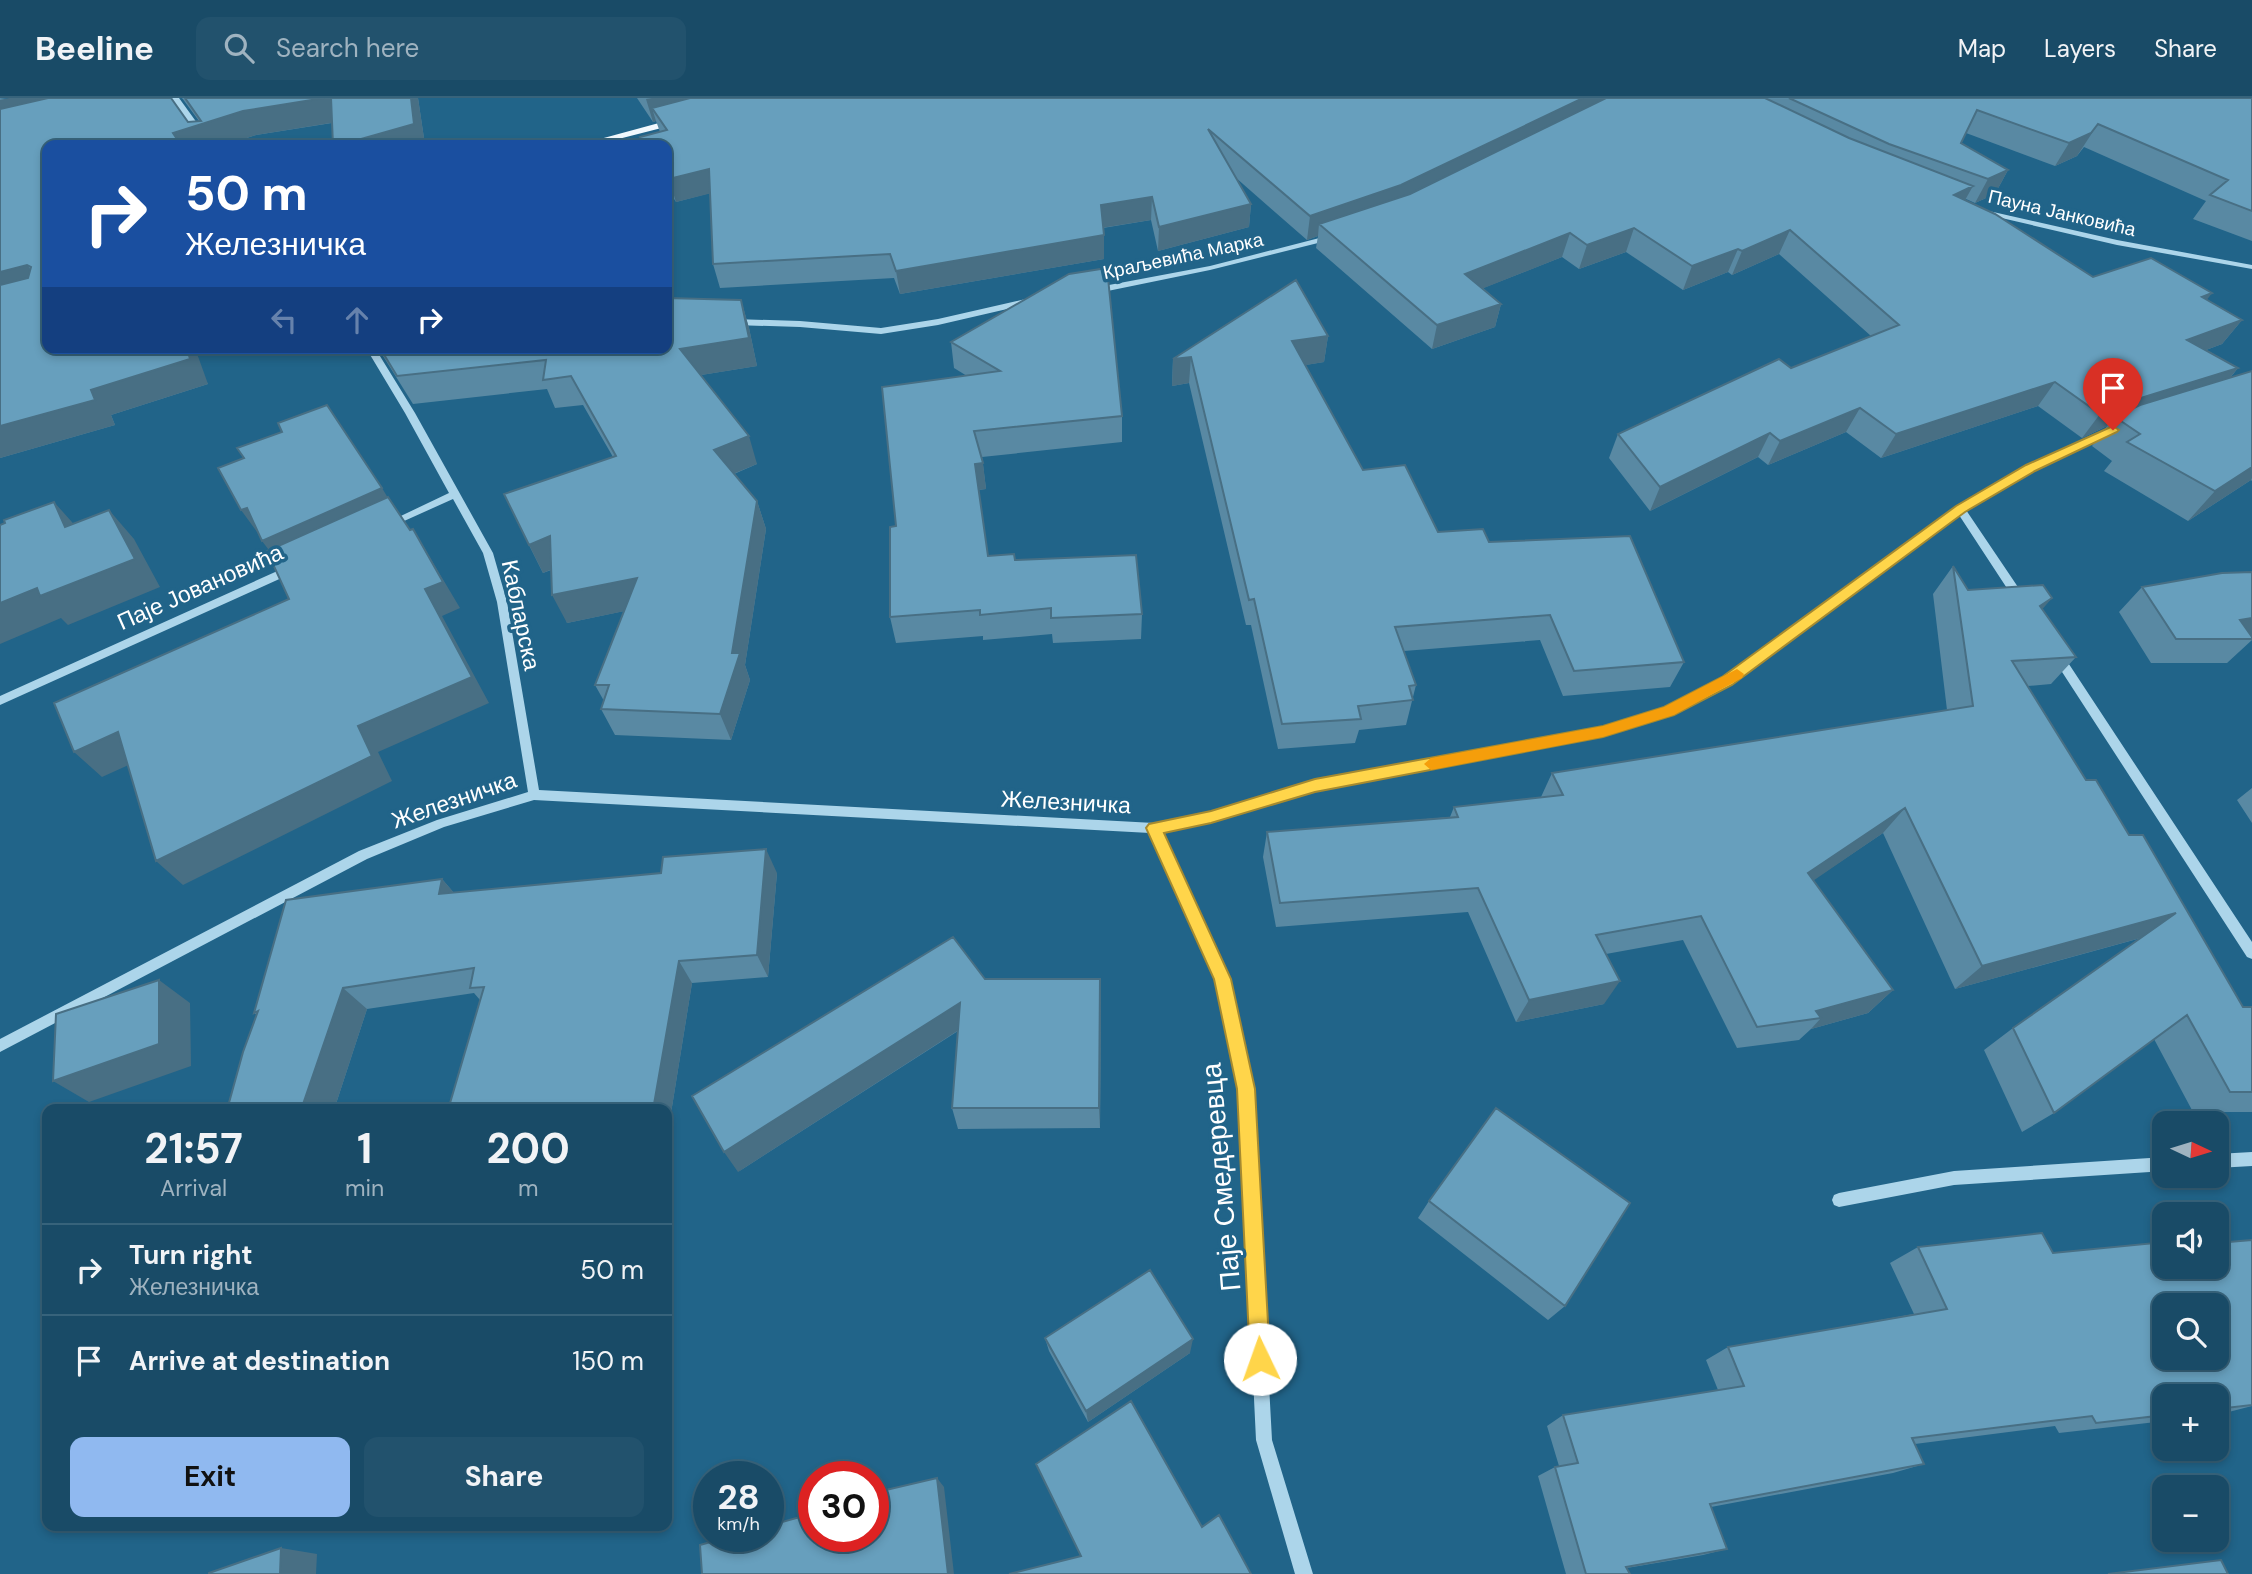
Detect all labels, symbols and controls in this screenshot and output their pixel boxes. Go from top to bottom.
search box [196,17,686,80]
text: Beeline [35,27,154,70]
icon: search [220,29,258,67]
text: Search here [276,31,419,65]
text: Map [1958,33,2006,64]
text: Layers [2044,33,2116,64]
text: Share [2154,33,2217,64]
text: 50 m [185,161,308,225]
icon: right [70,168,161,259]
street label: Пауна Јанковића [1986,184,2139,242]
text: Железничка [185,223,366,265]
street label: Краљевића Марка [1101,227,1266,285]
icon: left [265,301,303,339]
icon: ahead [338,301,376,339]
icon: right [411,301,449,339]
pin [2083,358,2143,430]
icon: arrive [2094,369,2132,407]
street label: Паје Јовановића [112,537,288,637]
street label: Кабларска [495,557,547,673]
street label: Железничка [388,765,521,835]
street label: Железничка [1000,784,1132,820]
street label: Паје Смедеревца [1193,1061,1249,1293]
north arrow [2152,1111,2230,1188]
map controls [2152,1111,2229,1552]
text: 21:57 [144,1121,243,1176]
text: 1 [357,1121,372,1176]
text: 200 [487,1121,570,1176]
text: Arrival [160,1173,227,1203]
text: min [345,1173,384,1203]
text: m [518,1173,538,1203]
button: sound [2152,1202,2229,1279]
text: Turn right [129,1238,253,1272]
icon: right [70,1251,108,1289]
text: 50 m [580,1253,644,1287]
text: Железничка [129,1272,259,1302]
button: search [2152,1293,2229,1370]
position arrow [1223,1322,1297,1396]
icon: arrive [70,1342,108,1380]
text: Arrive at destination [129,1344,390,1378]
text: 150 m [572,1344,644,1378]
button: + [2152,1384,2229,1461]
button: Exit [70,1437,350,1517]
button: Share [364,1437,644,1517]
speed limit sign: 30 [798,1461,889,1552]
text: 28 [717,1474,760,1520]
button: − [2152,1475,2229,1552]
text: km/h [717,1512,760,1536]

